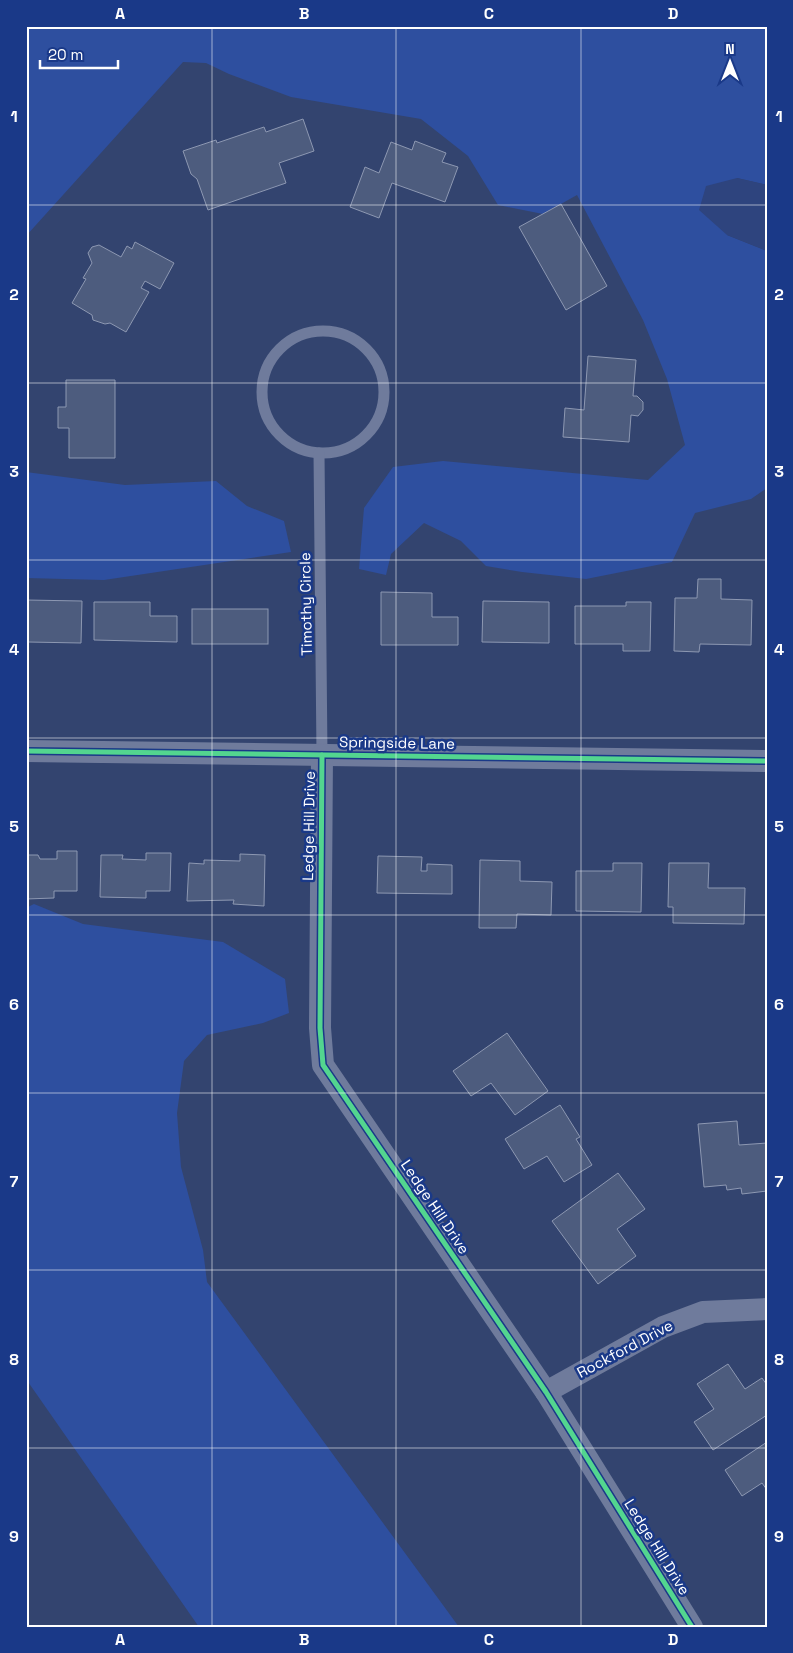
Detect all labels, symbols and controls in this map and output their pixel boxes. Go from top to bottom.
text: A [115,3,125,24]
text: B [299,3,309,24]
text: C [484,3,494,24]
text: D [668,3,678,24]
scale bar [40,38,118,70]
north arrow [706,38,756,88]
text: N [725,40,735,58]
text: 20 m [48,45,83,64]
text: 1 [10,106,18,127]
text: 1 [775,106,783,127]
text: 2 [9,284,19,305]
text: 2 [774,284,784,305]
text: 3 [9,461,19,482]
text: 3 [774,461,784,482]
street label: Timothy Circle [295,552,316,656]
text: 4 [9,639,19,660]
text: 4 [774,639,784,660]
street label: Springside Lane [339,732,455,753]
street label: Ledge Hill Drive [298,771,319,881]
text: 5 [9,816,19,837]
text: 5 [774,816,784,837]
text: 6 [9,994,19,1015]
text: 6 [774,994,784,1015]
street label: Ledge Hill Drive [397,1156,474,1258]
text: 7 [10,1171,19,1192]
text: 7 [775,1171,784,1192]
street label: Rockford Drive [573,1315,676,1382]
text: 8 [9,1349,19,1370]
text: 8 [774,1349,784,1370]
street label: Ledge Hill Drive [620,1495,695,1598]
text: 9 [9,1526,19,1547]
text: 9 [774,1526,784,1547]
text: A [115,1629,125,1650]
text: B [299,1629,309,1650]
text: C [484,1629,494,1650]
text: D [668,1629,678,1650]

